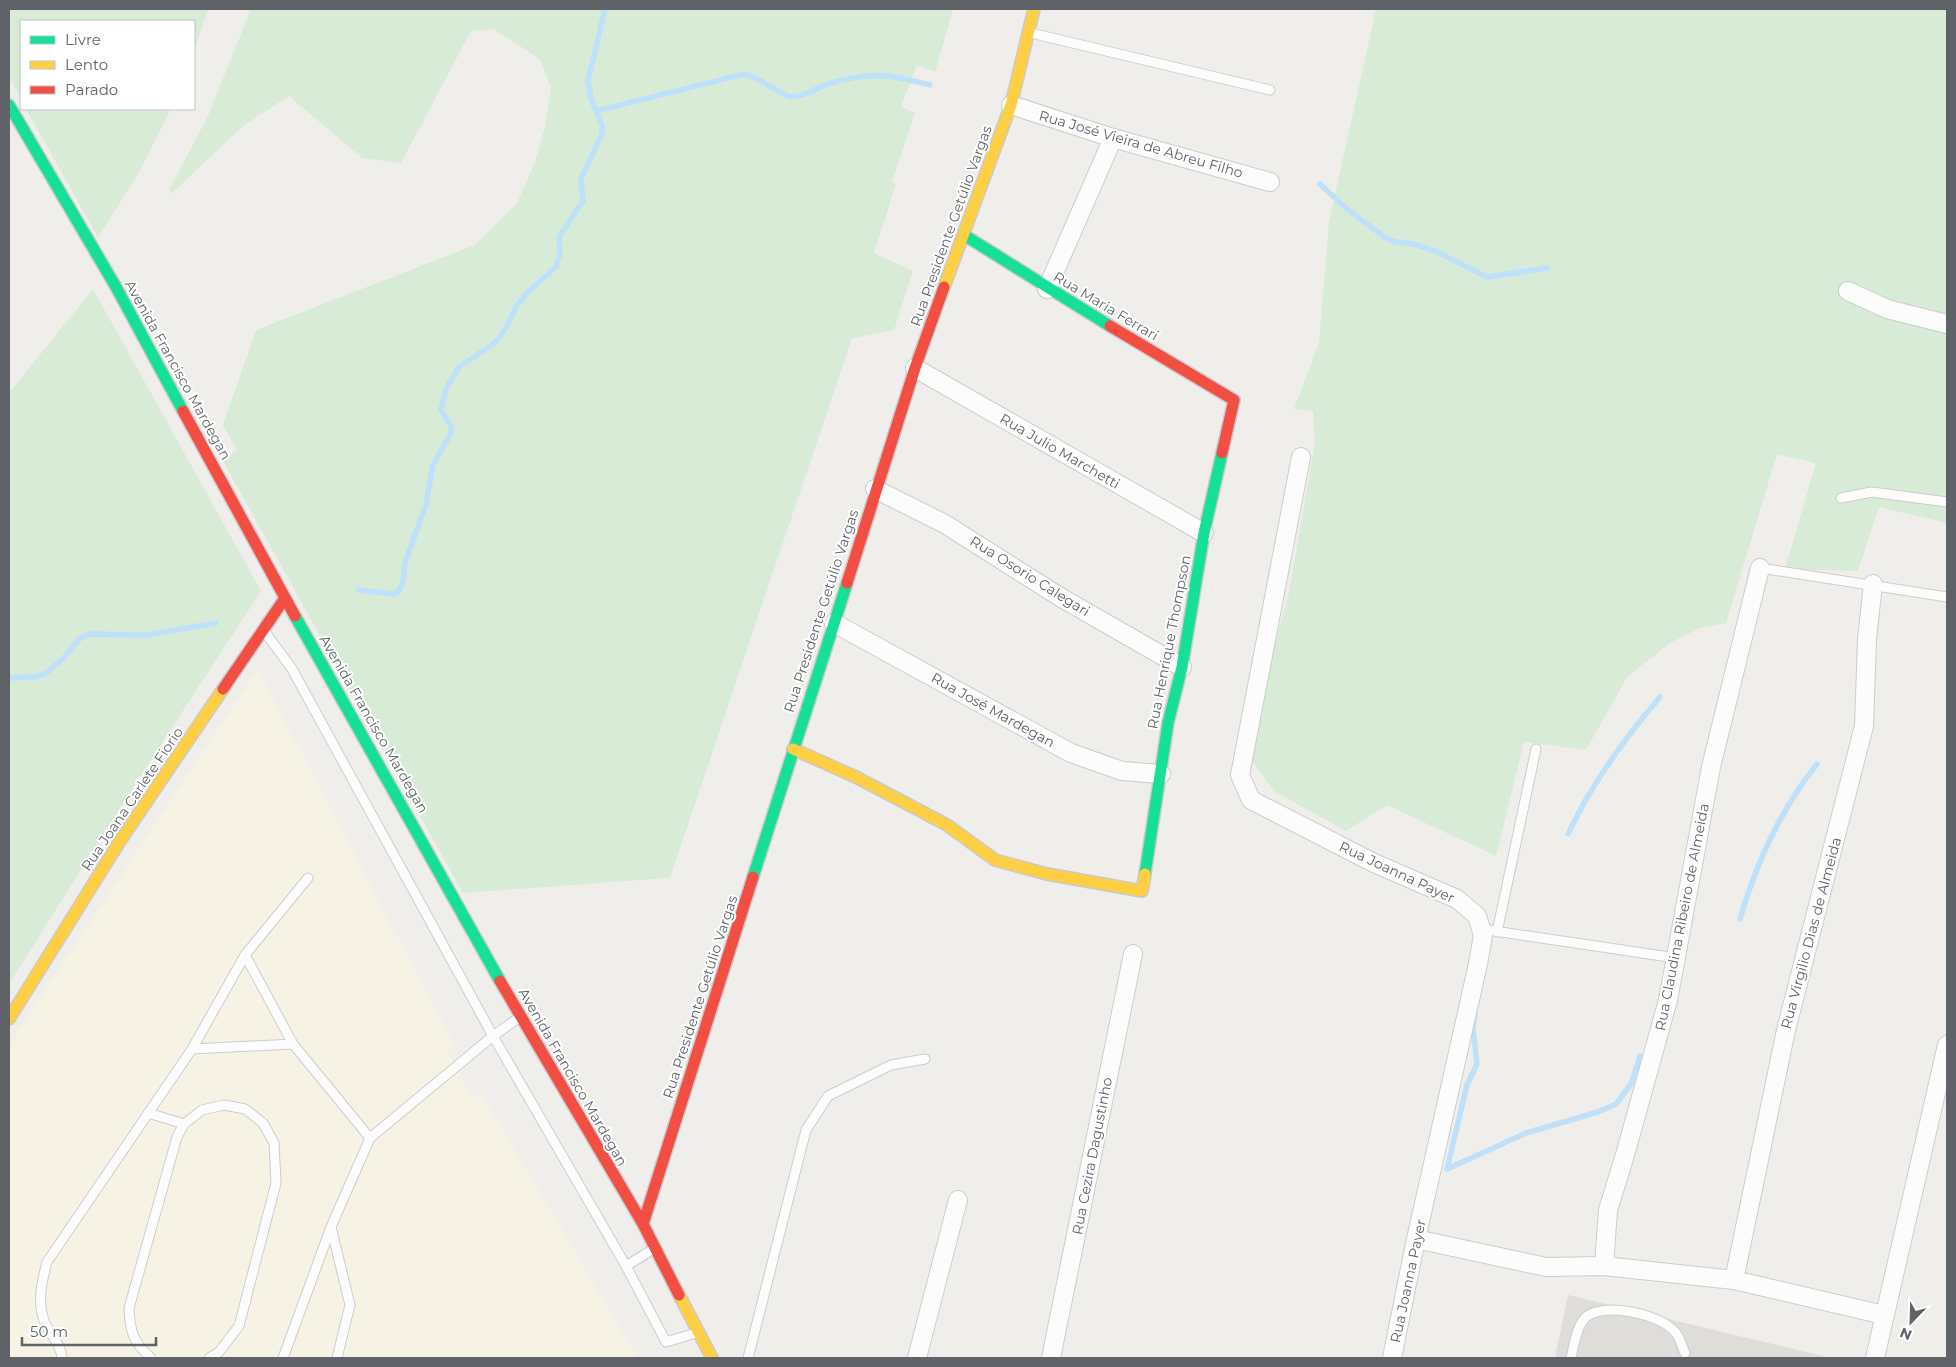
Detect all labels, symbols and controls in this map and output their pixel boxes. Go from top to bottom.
legend [20,20,195,110]
text: Livre [65,30,101,49]
text: Lento [65,55,108,74]
text: Parado [65,80,118,99]
street label: Rua José Vieira de Abreu Filho [1037,106,1245,182]
street label: Rua Presidente Getúlio Vargas [906,123,996,329]
street label: Rua Maria Ferrari [1050,268,1162,344]
street label: Avenida Francisco Mardegan [121,277,235,463]
street label: Rua Julio Marchetti [997,409,1123,493]
street label: Rua Presidente Getúlio Vargas [780,507,862,715]
street label: Rua Osorio Calegari [967,532,1093,620]
street label: Rua Henrique Thompson [1143,554,1195,730]
street label: Avenida Francisco Mardegan [316,632,432,816]
street label: Rua José Mardegan [928,669,1058,751]
street label: Rua Joana Carlete Fiorio [77,723,187,874]
street label: Rua Claudina Ribeiro de Almeida [1651,802,1713,1032]
street label: Rua Virgilio Dias de Almeida [1777,835,1845,1031]
street label: Rua Joanna Payer [1336,837,1458,907]
street label: Rua Presidente Getúlio Vargas [659,893,741,1101]
street label: Avenida Francisco Mardegan [515,985,631,1169]
street label: Rua Cezira Dagustinho [1068,1075,1116,1236]
street label: Rua Joanna Payer [1386,1217,1430,1344]
north arrow [1886,1297,1936,1347]
scale bar [22,1314,156,1346]
text: 50 m [30,1322,68,1341]
text: N [1897,1323,1915,1344]

